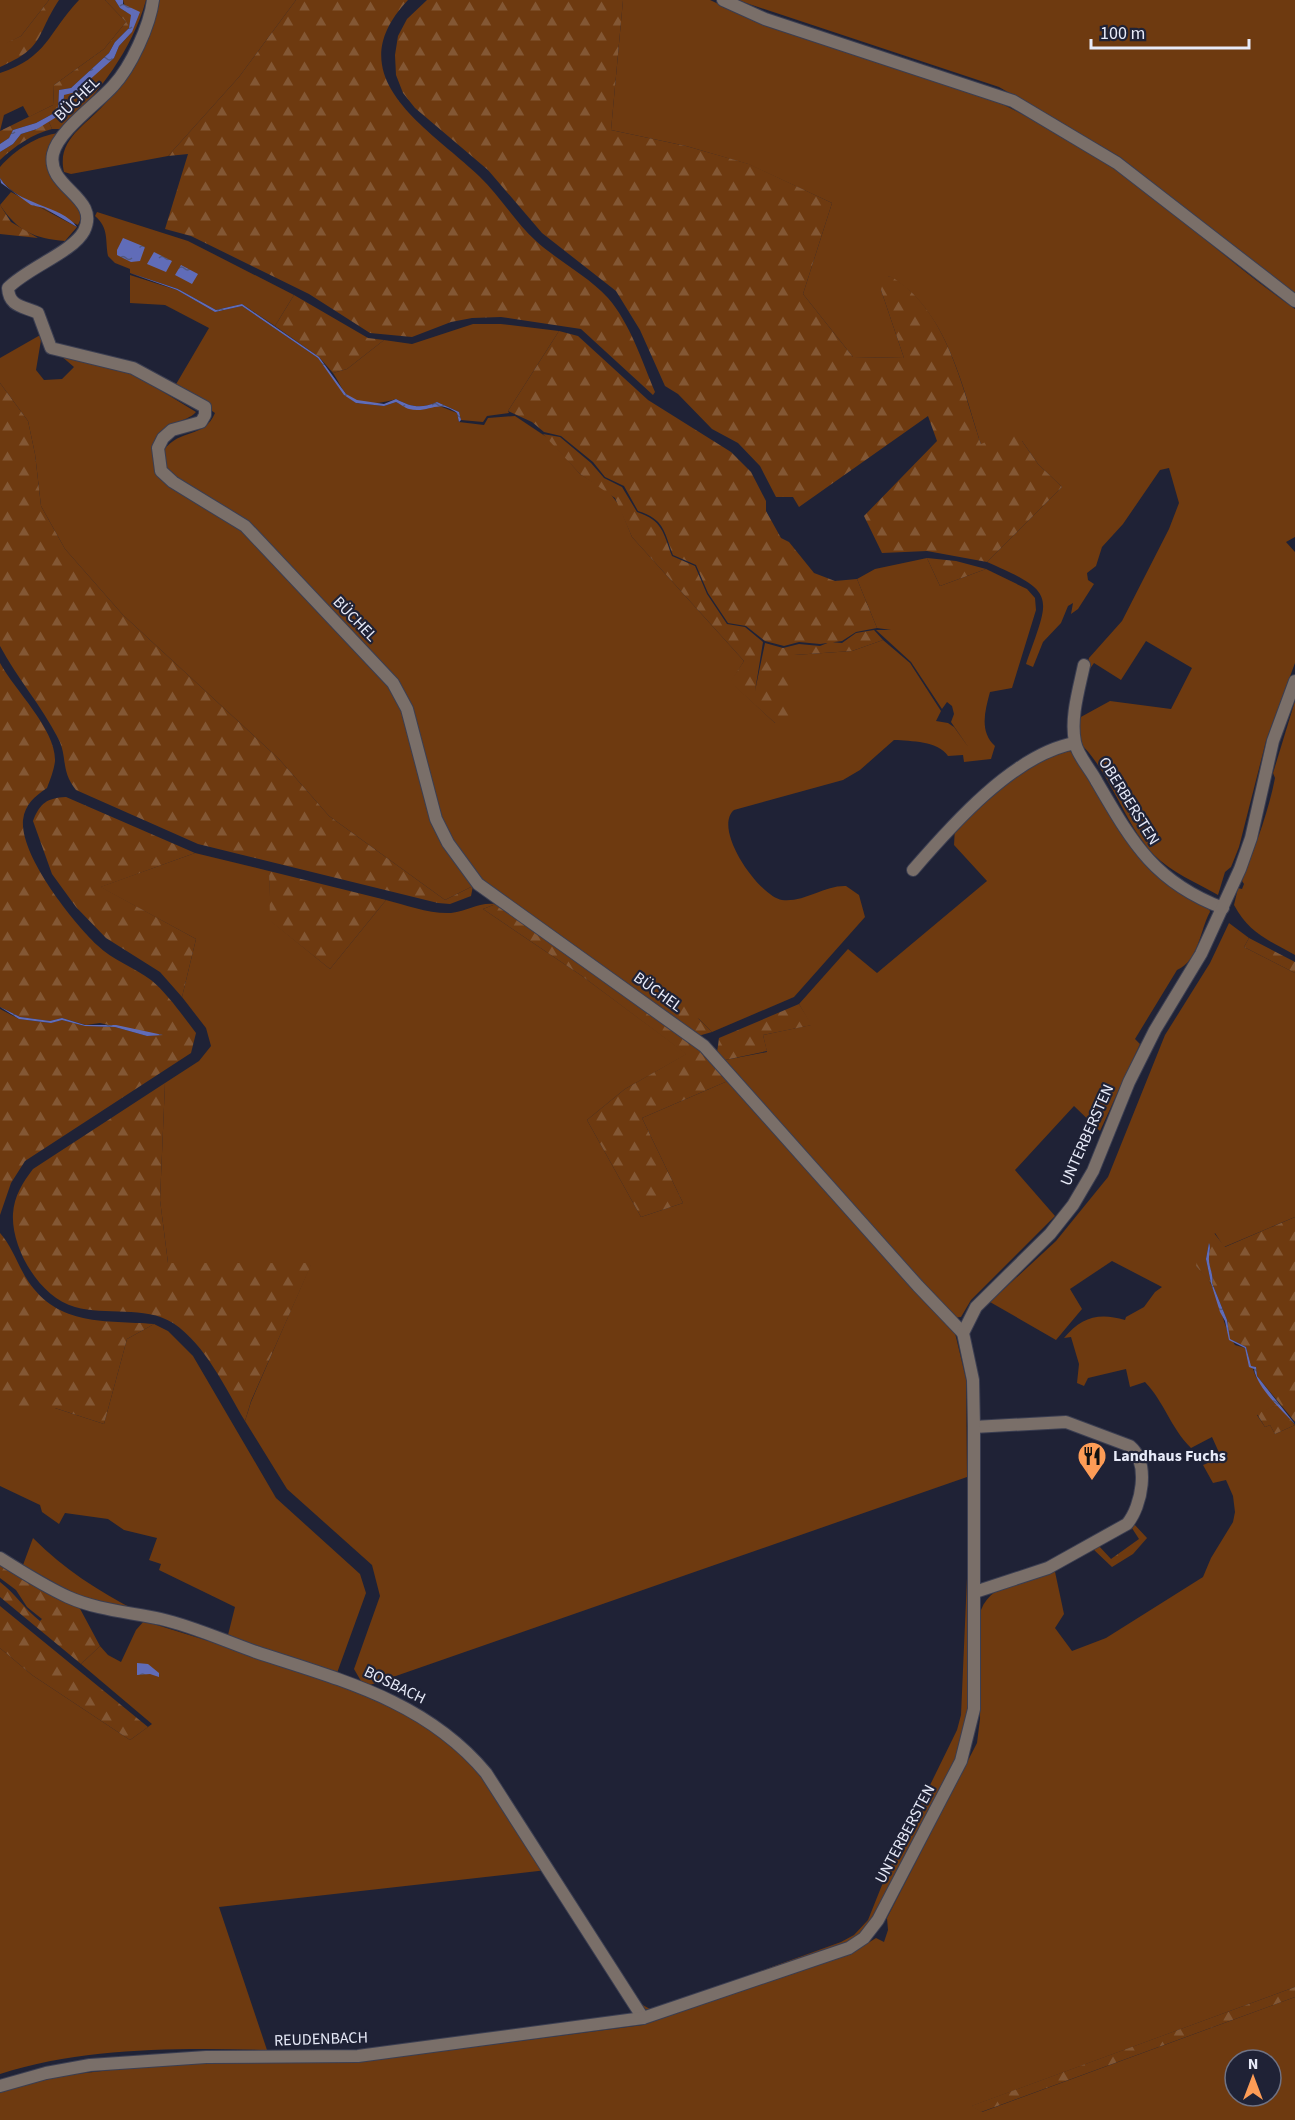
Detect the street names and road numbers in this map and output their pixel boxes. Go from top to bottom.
street label: BÜCHEL [49,72,105,126]
street label: BÜCHEL [328,591,382,647]
street label: OBERBERSTEN [1093,753,1165,849]
street label: BÜCHEL [629,967,687,1017]
street label: UNTERBERSTEN [1055,1081,1119,1189]
street label: BOSBACH [360,1661,430,1709]
street label: UNTERBERSTEN [870,1781,940,1887]
street label: REUDENBACH [274,2026,368,2052]

